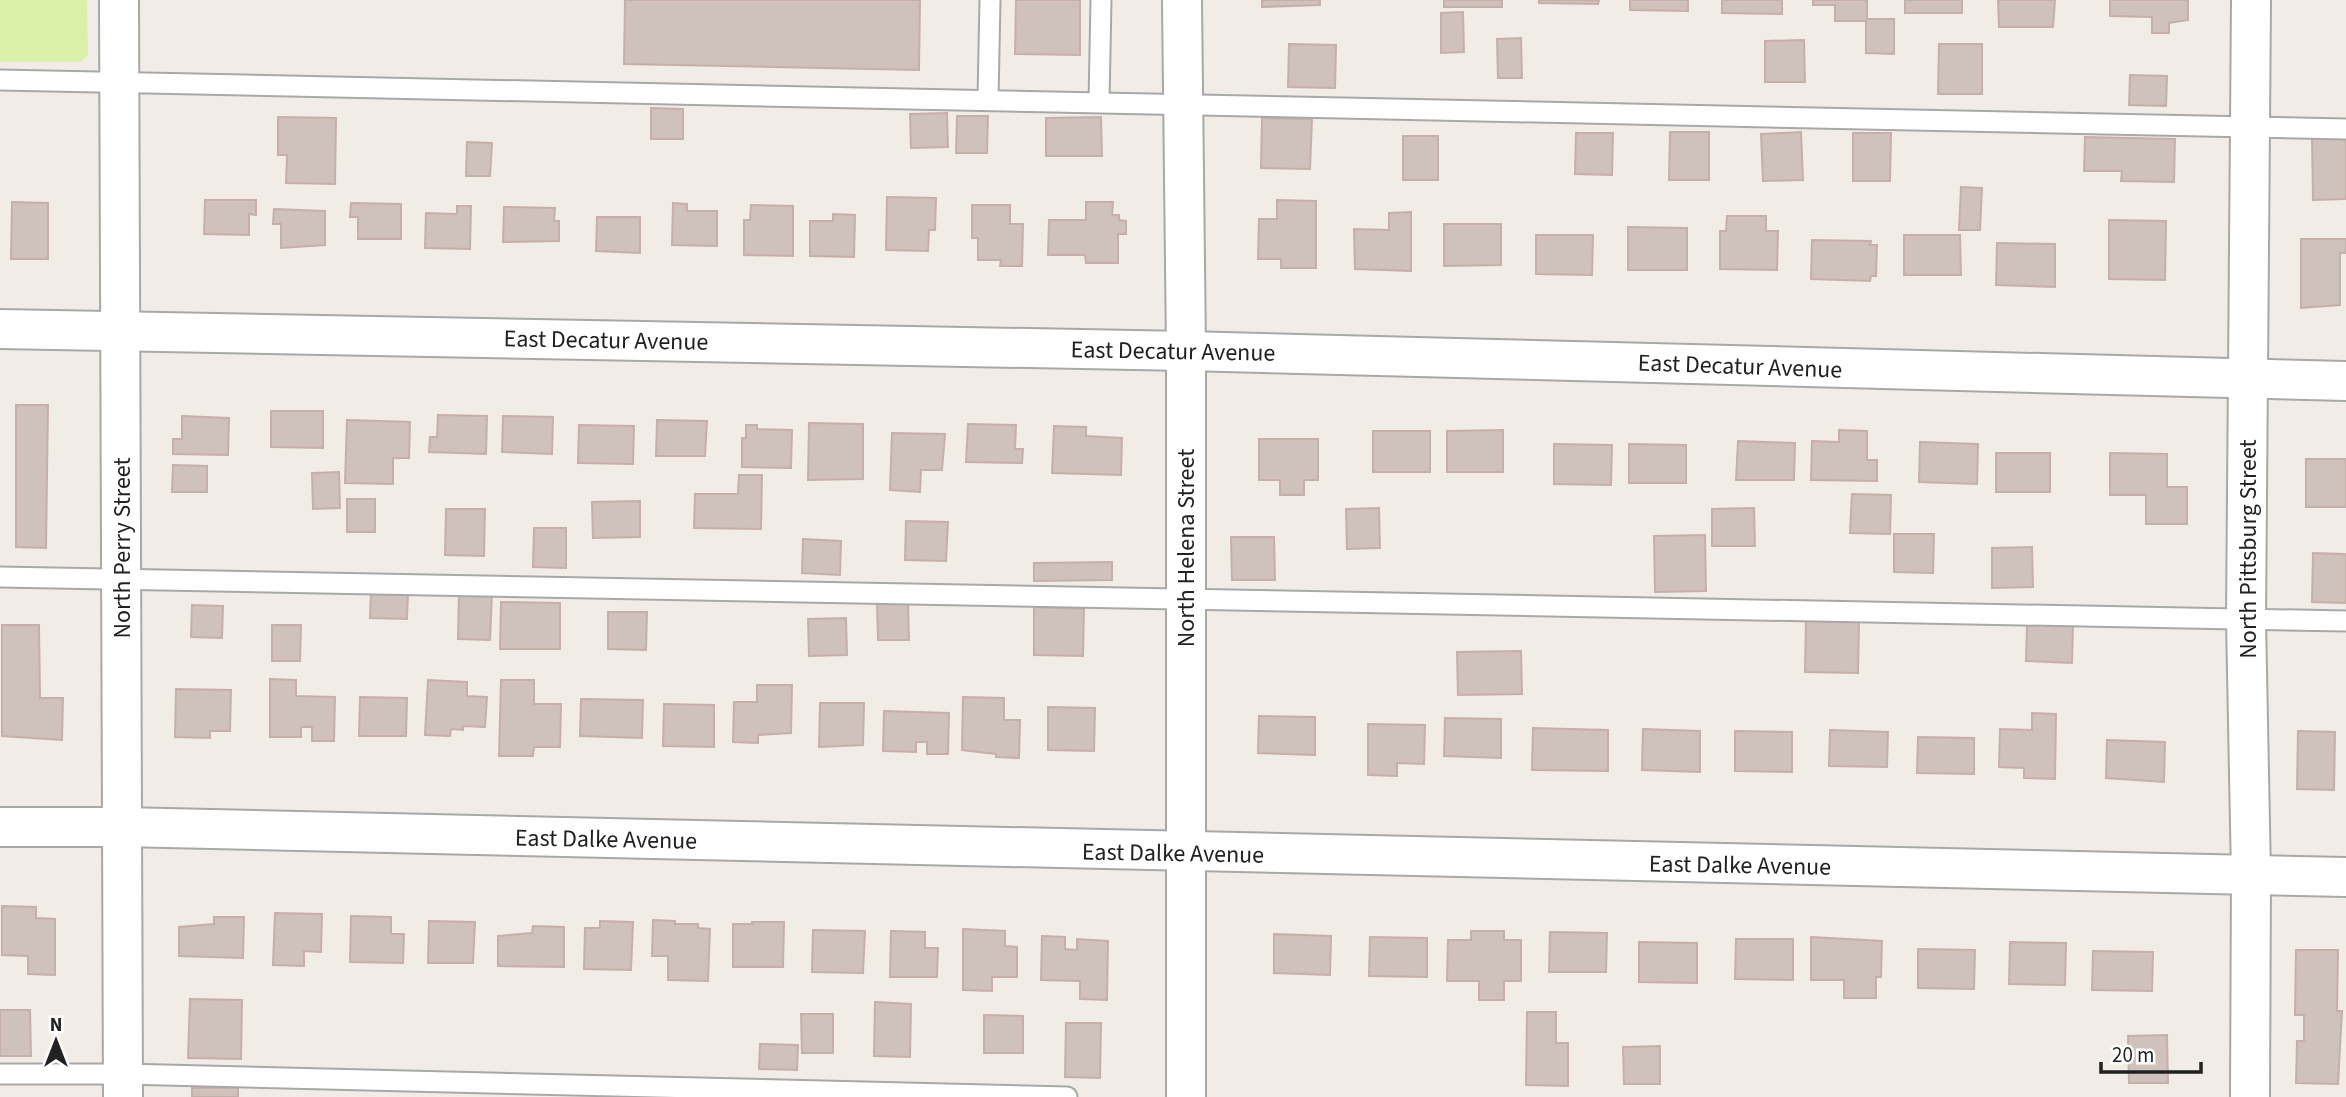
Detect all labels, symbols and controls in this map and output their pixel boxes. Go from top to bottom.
street label: East Decatur Avenue [503,321,709,360]
street label: East Decatur Avenue [1070,332,1276,371]
street label: East Decatur Avenue [1637,345,1843,388]
street label: North Pittsburg Street [2231,439,2266,659]
street label: North Helena Street [1169,449,1204,647]
street label: North Perry Street [105,457,140,639]
street label: East Dalke Avenue [515,820,697,859]
street label: East Dalke Avenue [1082,834,1264,873]
street label: East Dalke Avenue [1649,846,1831,885]
north arrow [21,1006,91,1076]
text: N [50,1012,62,1039]
scale bar [2101,1030,2201,1074]
text: 20 m [2112,1040,2154,1070]

